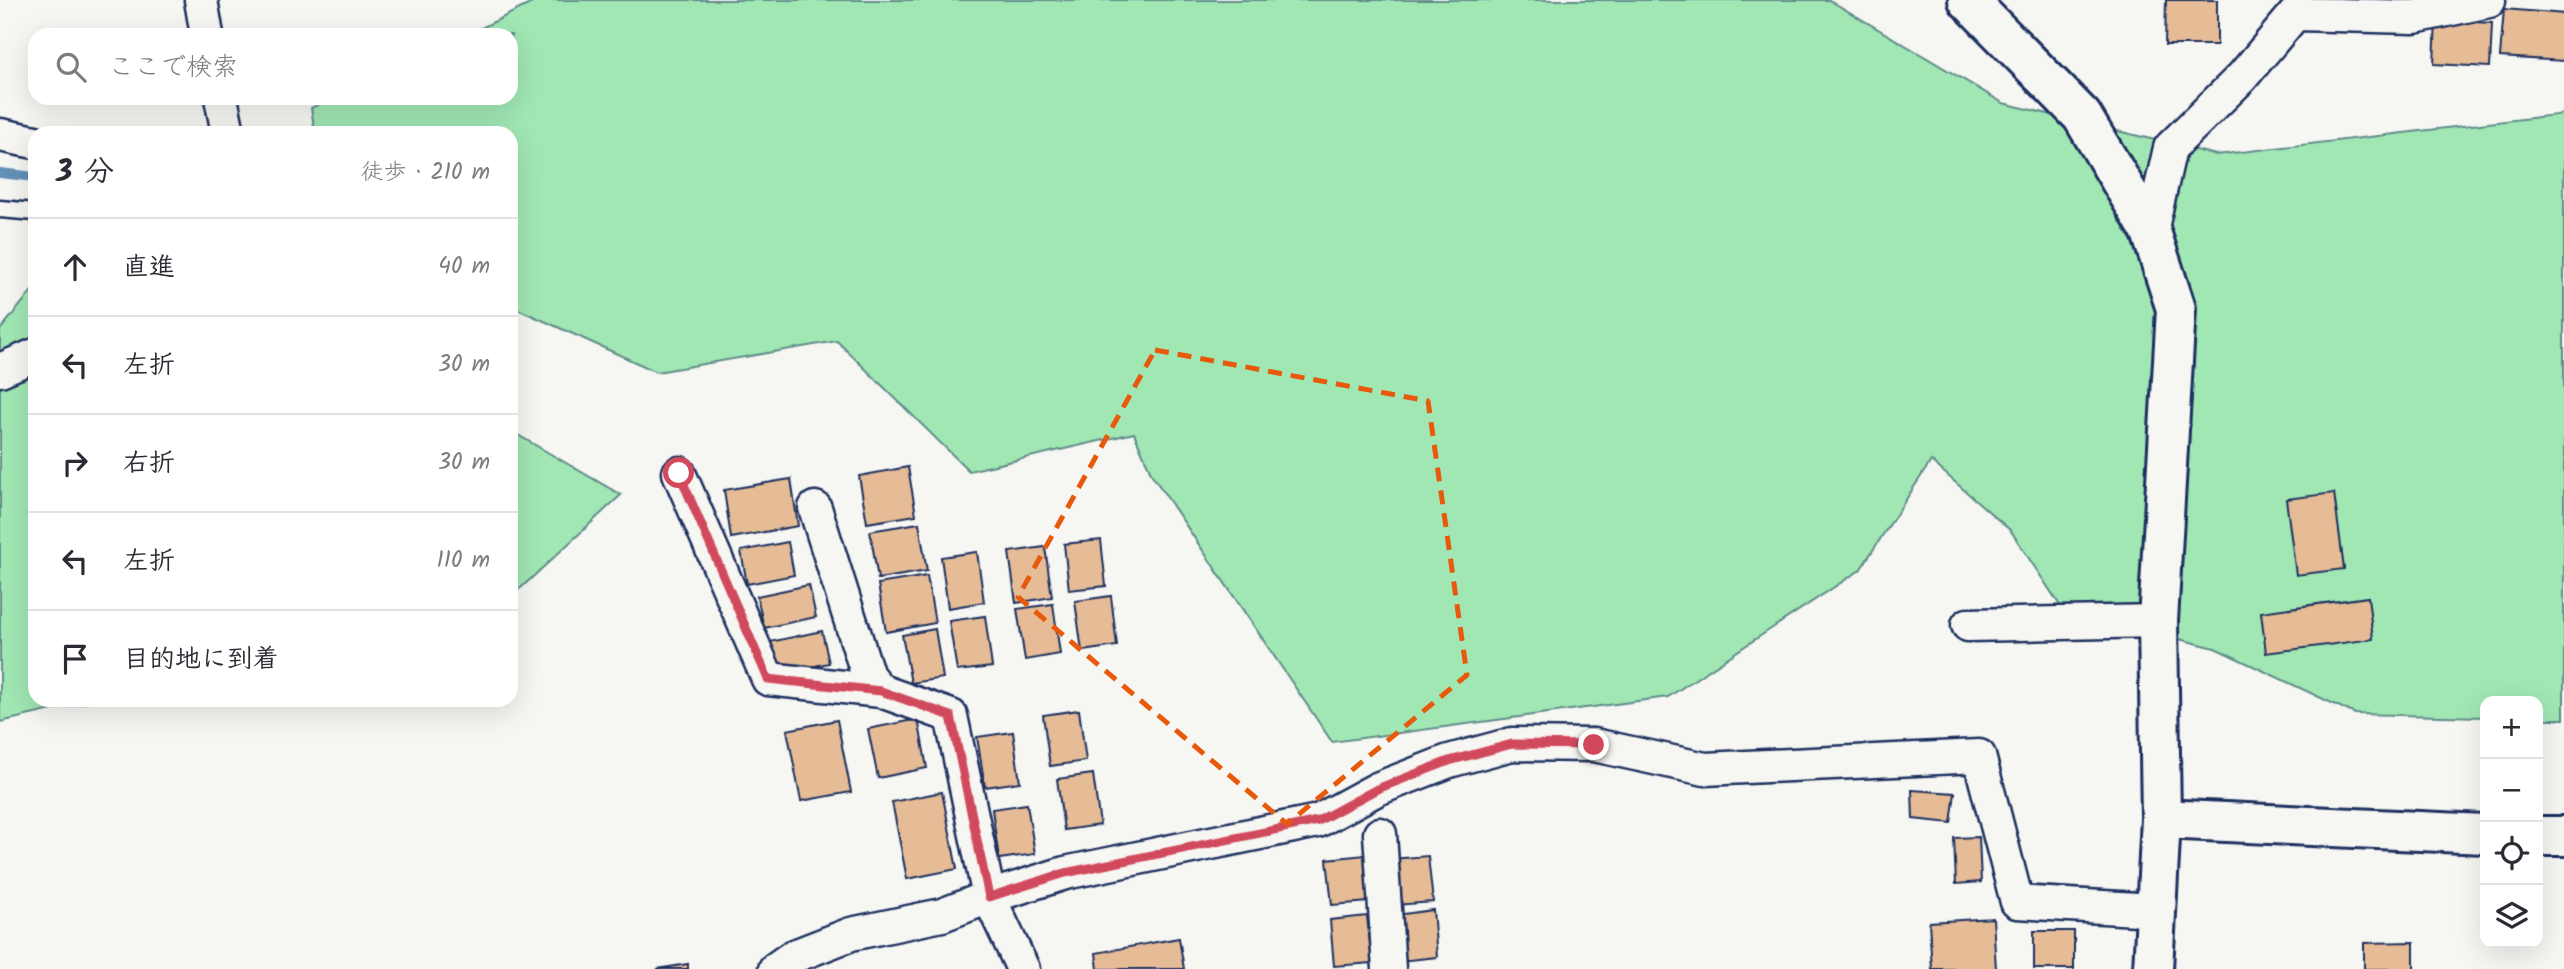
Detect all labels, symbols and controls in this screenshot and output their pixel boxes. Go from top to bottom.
search box [28,28,518,105]
text: ここで検索 [108,47,238,89]
icon: search [52,48,90,86]
text: 3 分 [56,149,114,197]
text: 徒歩 · 210 m [360,155,490,191]
text: 直進 [123,247,175,289]
icon: ahead [56,248,94,286]
text: 40 m [438,249,490,285]
text: 左折 [123,345,175,387]
icon: left [56,346,94,384]
text: 30 m [438,347,490,383]
text: 右折 [123,443,175,485]
icon: right [56,444,94,482]
text: 30 m [438,445,490,481]
route start [663,457,694,488]
text: 左折 [123,541,175,583]
icon: left [56,542,94,580]
text: 110 m [437,543,490,579]
text: 目的地に到着 [123,639,279,681]
icon: arrive [56,640,94,678]
map controls [2480,696,2543,948]
button: + [2480,696,2543,759]
route end [1578,729,1609,760]
button: − [2480,759,2543,822]
button: locate [2480,822,2543,885]
button: layers [2480,885,2543,948]

